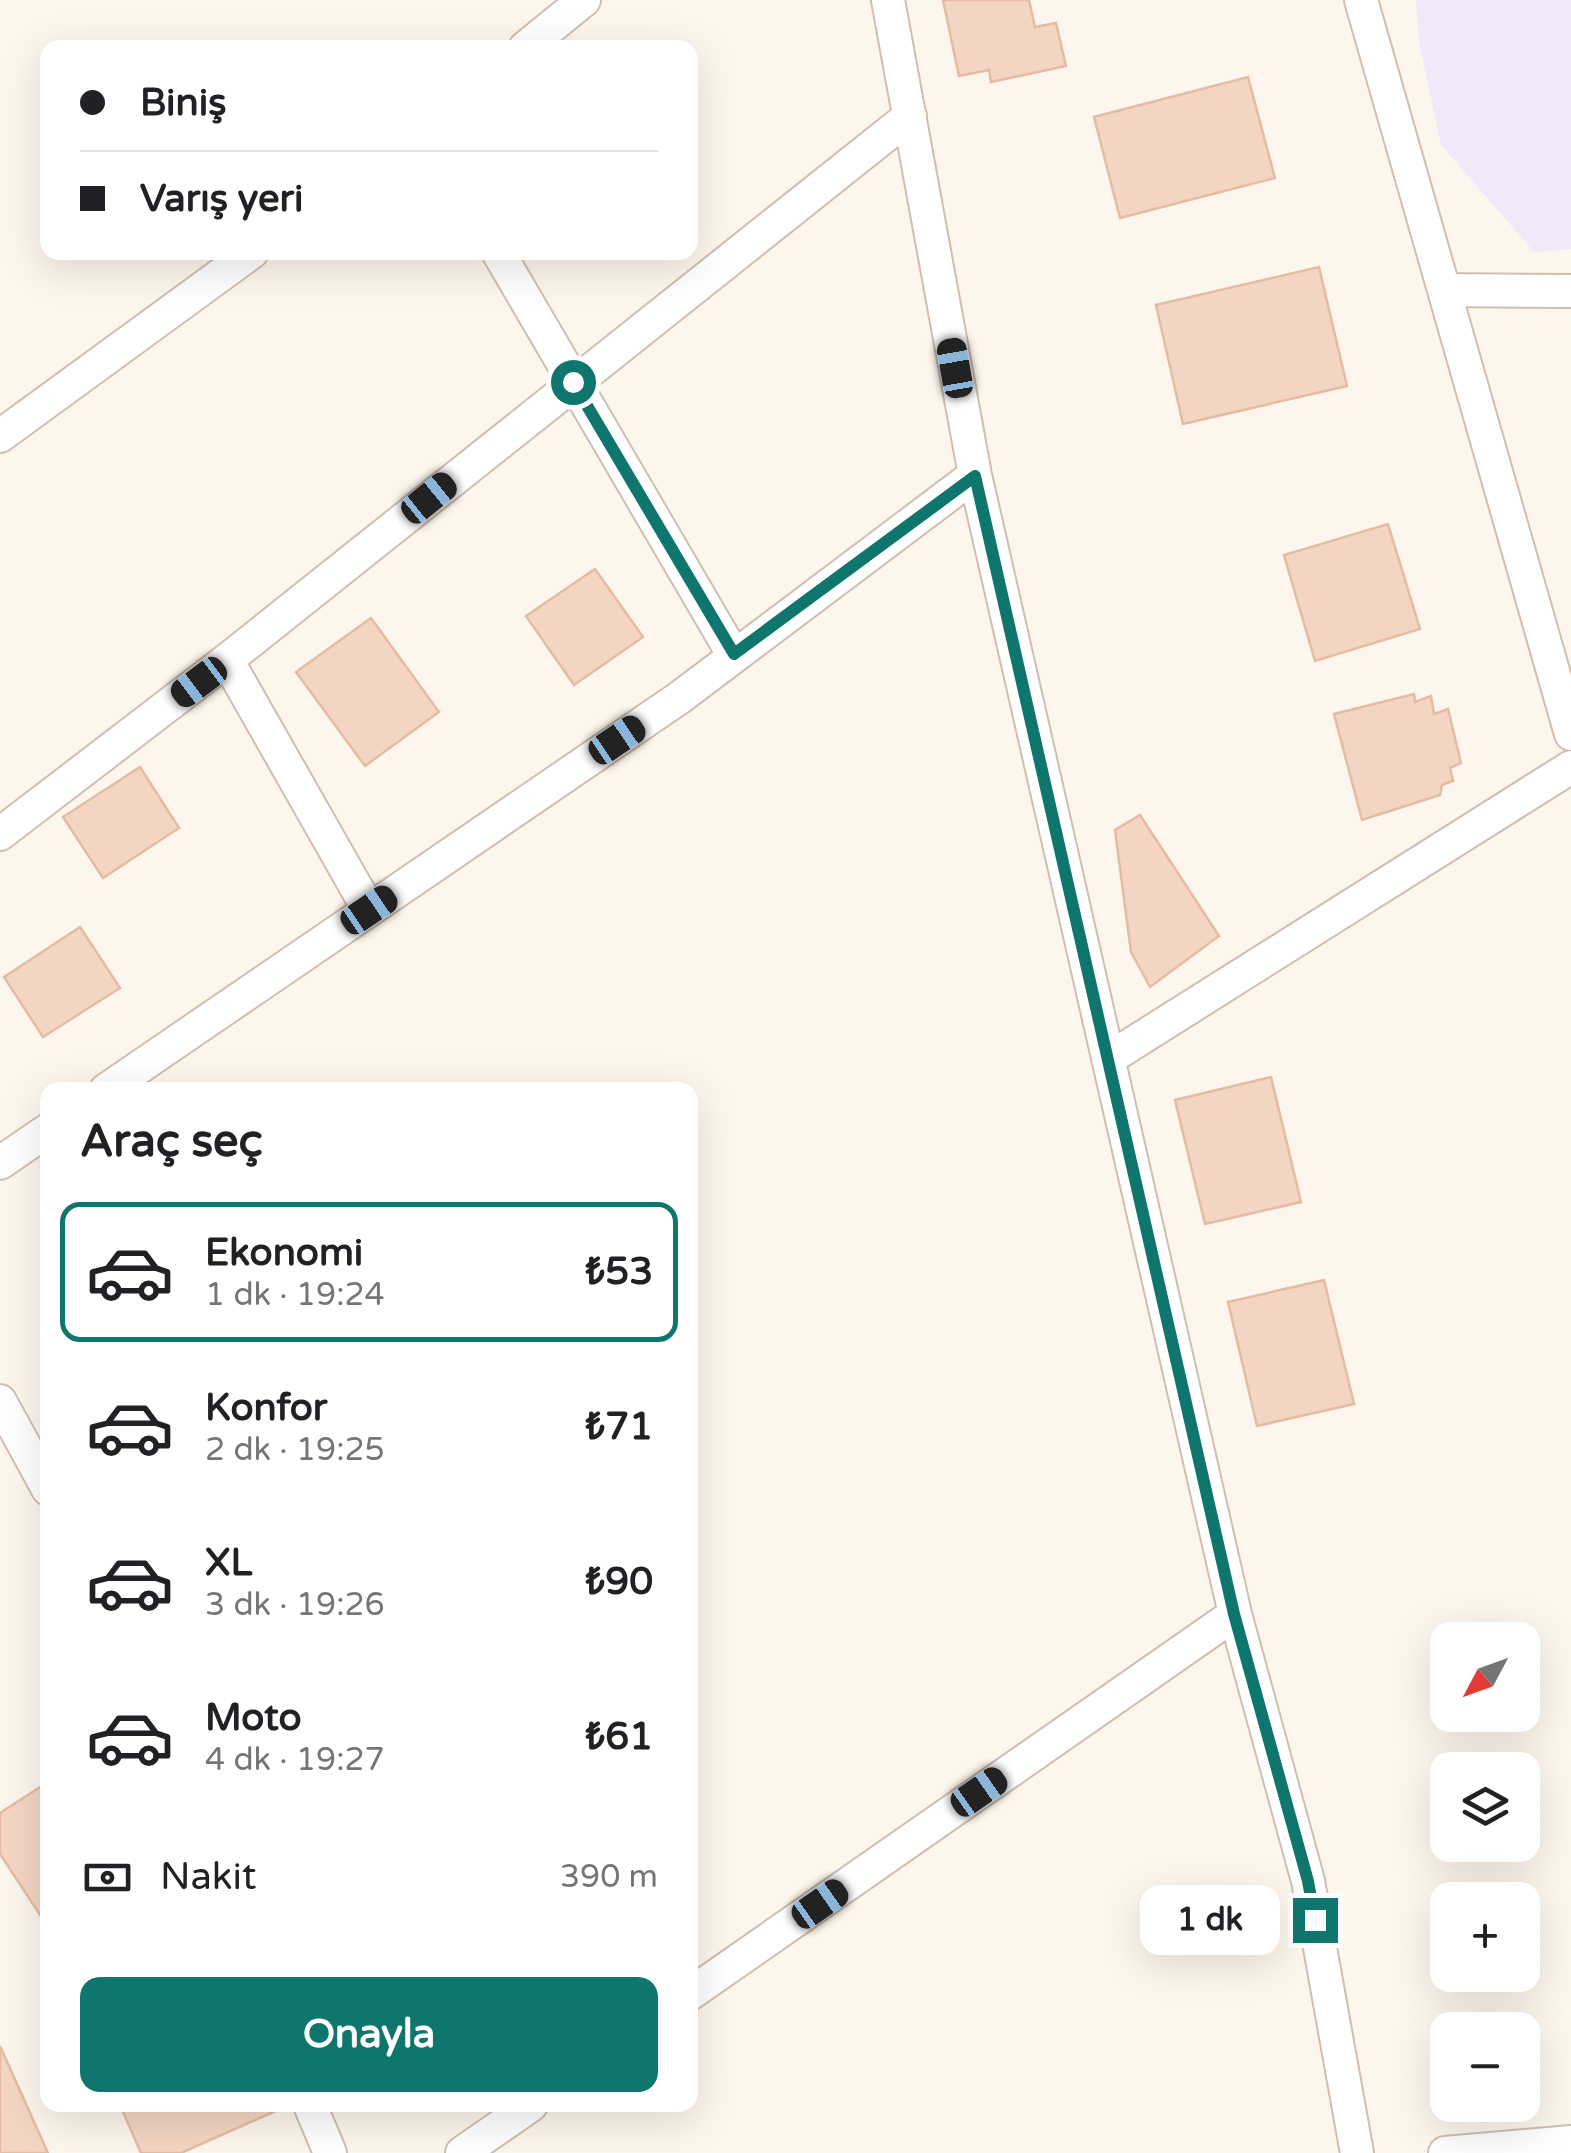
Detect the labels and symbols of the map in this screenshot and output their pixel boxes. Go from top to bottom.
car [935,336,975,400]
route start [551,360,596,405]
car [396,467,462,529]
car [166,652,232,712]
car [584,711,650,769]
car [336,881,402,939]
north arrow [1430,1622,1540,1732]
car [946,1763,1012,1821]
car [787,1875,853,1933]
callout: 1 dk [1140,1885,1280,1955]
route end [1293,1898,1338,1943]

